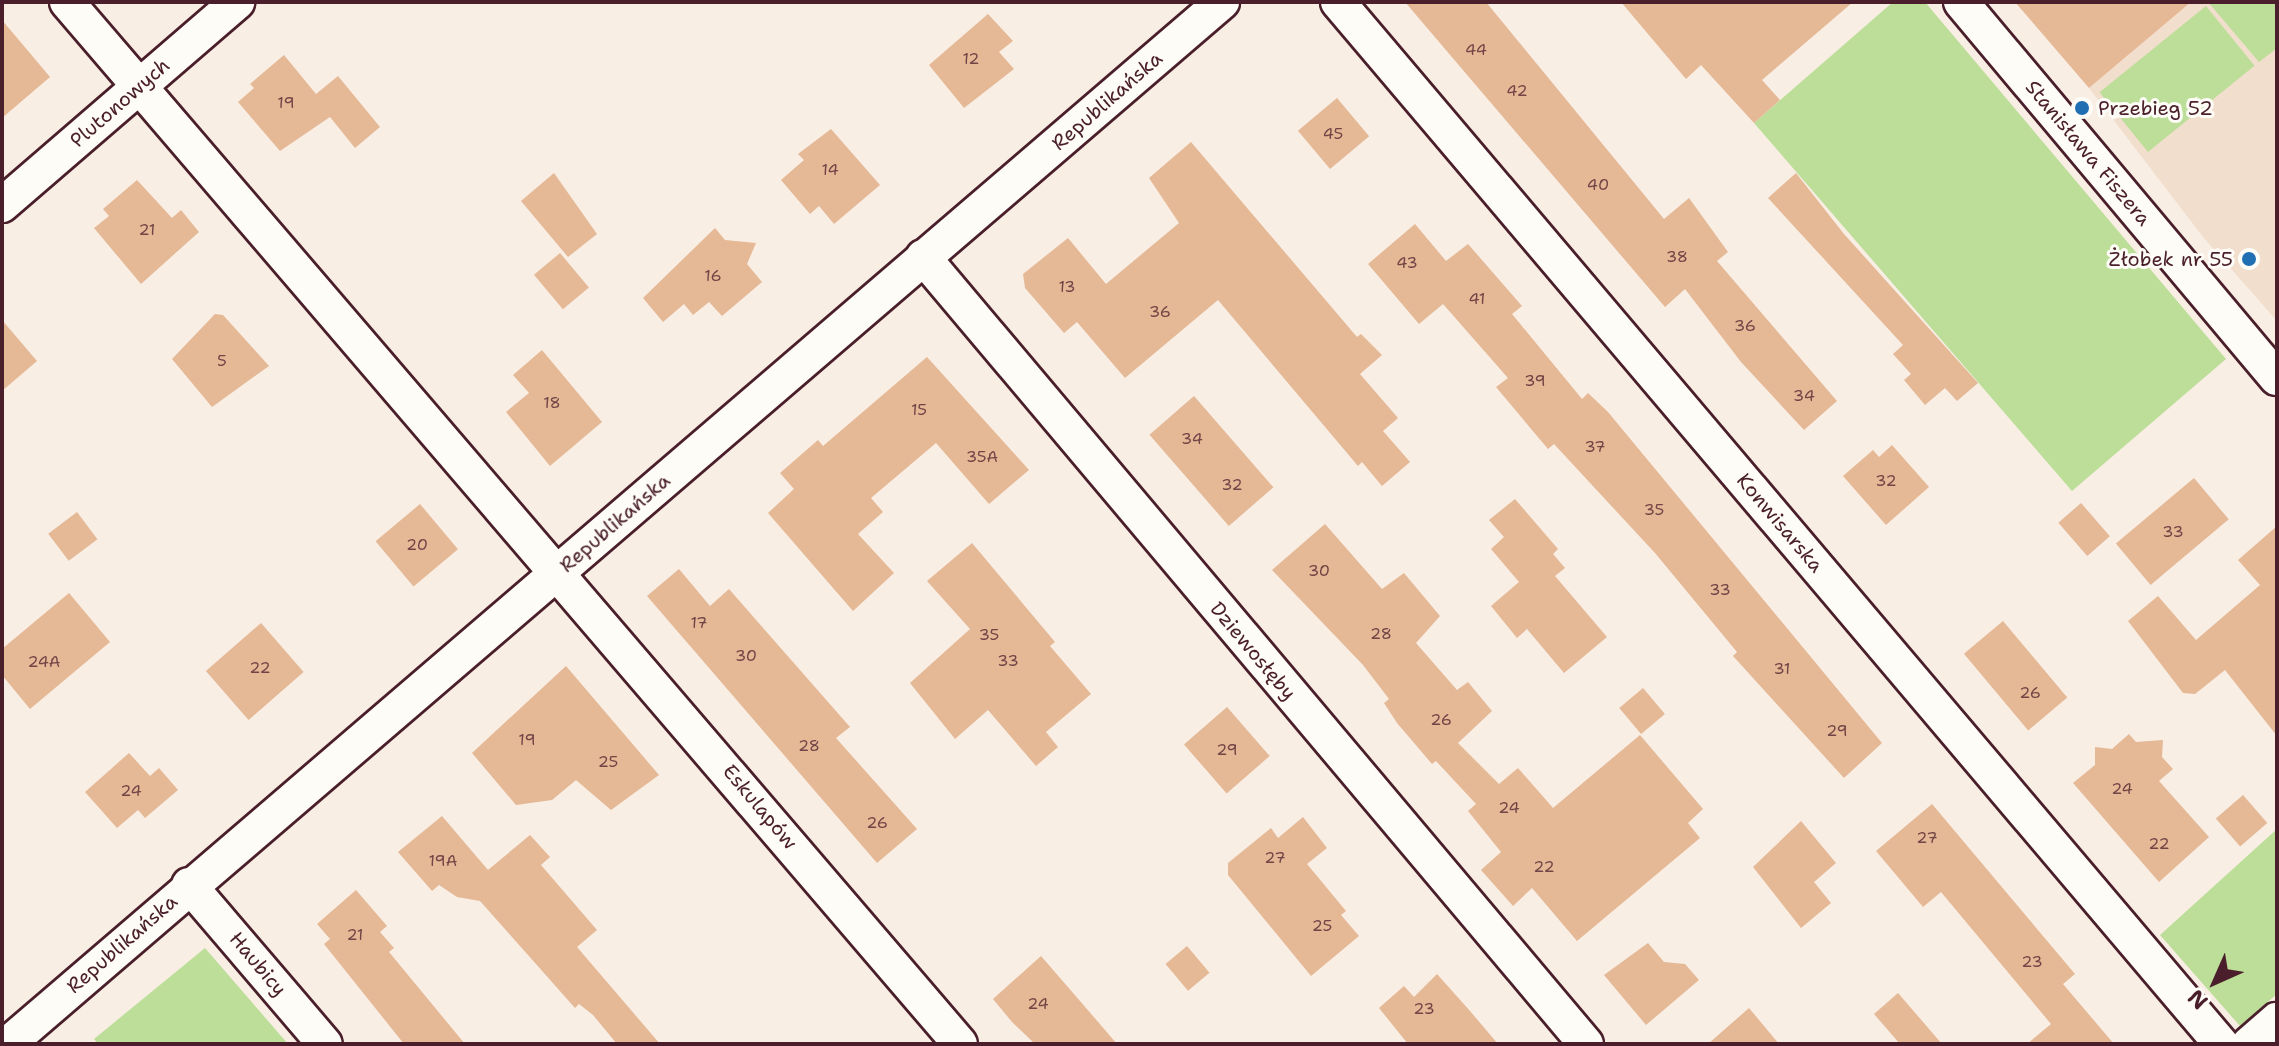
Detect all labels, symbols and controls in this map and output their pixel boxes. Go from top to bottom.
house number: 44 [1465,40,1487,60]
street label: Republikańska [1047,46,1167,156]
house number: 12 [962,49,980,69]
street label: Plutonowych [65,53,175,153]
street label: Stanisława Fiszera [2020,75,2156,231]
house number: 42 [1506,81,1528,101]
house number: 19 [277,93,295,113]
place label: Przebieg 52 [2098,96,2213,120]
marker: Przebieg 52 [2073,99,2091,117]
house number: 45 [1323,124,1343,144]
house number: 14 [821,160,839,180]
house number: 40 [1587,175,1609,195]
house number: 21 [138,220,156,240]
house number: 38 [1666,247,1688,267]
place label: Żłobek nr 55 [2109,247,2233,271]
marker: Żłobek nr 55 [2240,250,2258,268]
house number: 43 [1396,253,1418,273]
house number: 16 [704,266,722,286]
house number: 13 [1058,277,1076,297]
house number: 41 [1468,289,1486,309]
house number: 36 [1149,302,1171,322]
house number: 36 [1734,316,1756,336]
house number: 5 [217,351,227,371]
house number: 39 [1524,371,1546,391]
house number: 34 [1793,386,1815,406]
house number: 18 [543,393,561,413]
house number: 15 [911,400,927,420]
house number: 34 [1181,429,1203,449]
house number: 37 [1584,437,1606,457]
house number: 35A [966,447,998,467]
street label: Republikańska [555,468,675,578]
street label: Konwisarska [1732,469,1828,577]
house number: 32 [1875,471,1897,491]
house number: 32 [1221,475,1243,495]
house number: 35 [1644,500,1664,520]
house number: 33 [2162,522,2184,542]
house number: 20 [406,535,428,555]
house number: 30 [1308,561,1330,581]
house number: 33 [1709,580,1731,600]
street label: Dziewosłęby [1205,597,1301,705]
house number: 17 [690,613,708,633]
house number: 28 [1370,624,1392,644]
house number: 35 [979,625,999,645]
house number: 30 [735,646,757,666]
house number: 33 [997,651,1019,671]
house number: 24A [28,652,60,672]
house number: 22 [249,658,271,678]
house number: 31 [1773,659,1791,679]
house number: 26 [2019,683,2041,703]
house number: 26 [1430,710,1452,730]
house number: 29 [1826,721,1848,741]
house number: 19 [518,730,536,750]
house number: 28 [798,736,820,756]
house number: 29 [1216,740,1238,760]
house number: 25 [598,752,618,772]
street label: Eskulapów [718,760,802,854]
house number: 24 [2111,779,2133,799]
house number: 24 [120,781,142,801]
house number: 24 [1498,798,1520,818]
house number: 26 [866,813,888,833]
house number: 27 [1916,828,1938,848]
house number: 22 [2148,834,2170,854]
house number: 27 [1264,848,1286,868]
house number: 19A [429,851,457,871]
house number: 22 [1533,857,1555,877]
street label: Republikańska [62,889,182,999]
house number: 25 [1312,916,1332,936]
house number: 21 [346,925,364,945]
street label: Haubicy [224,927,292,1001]
north arrow [2175,942,2255,1022]
house number: 23 [2021,952,2043,972]
text: N [2181,983,2214,1016]
house number: 24 [1027,994,1049,1014]
house number: 23 [1413,999,1435,1019]

